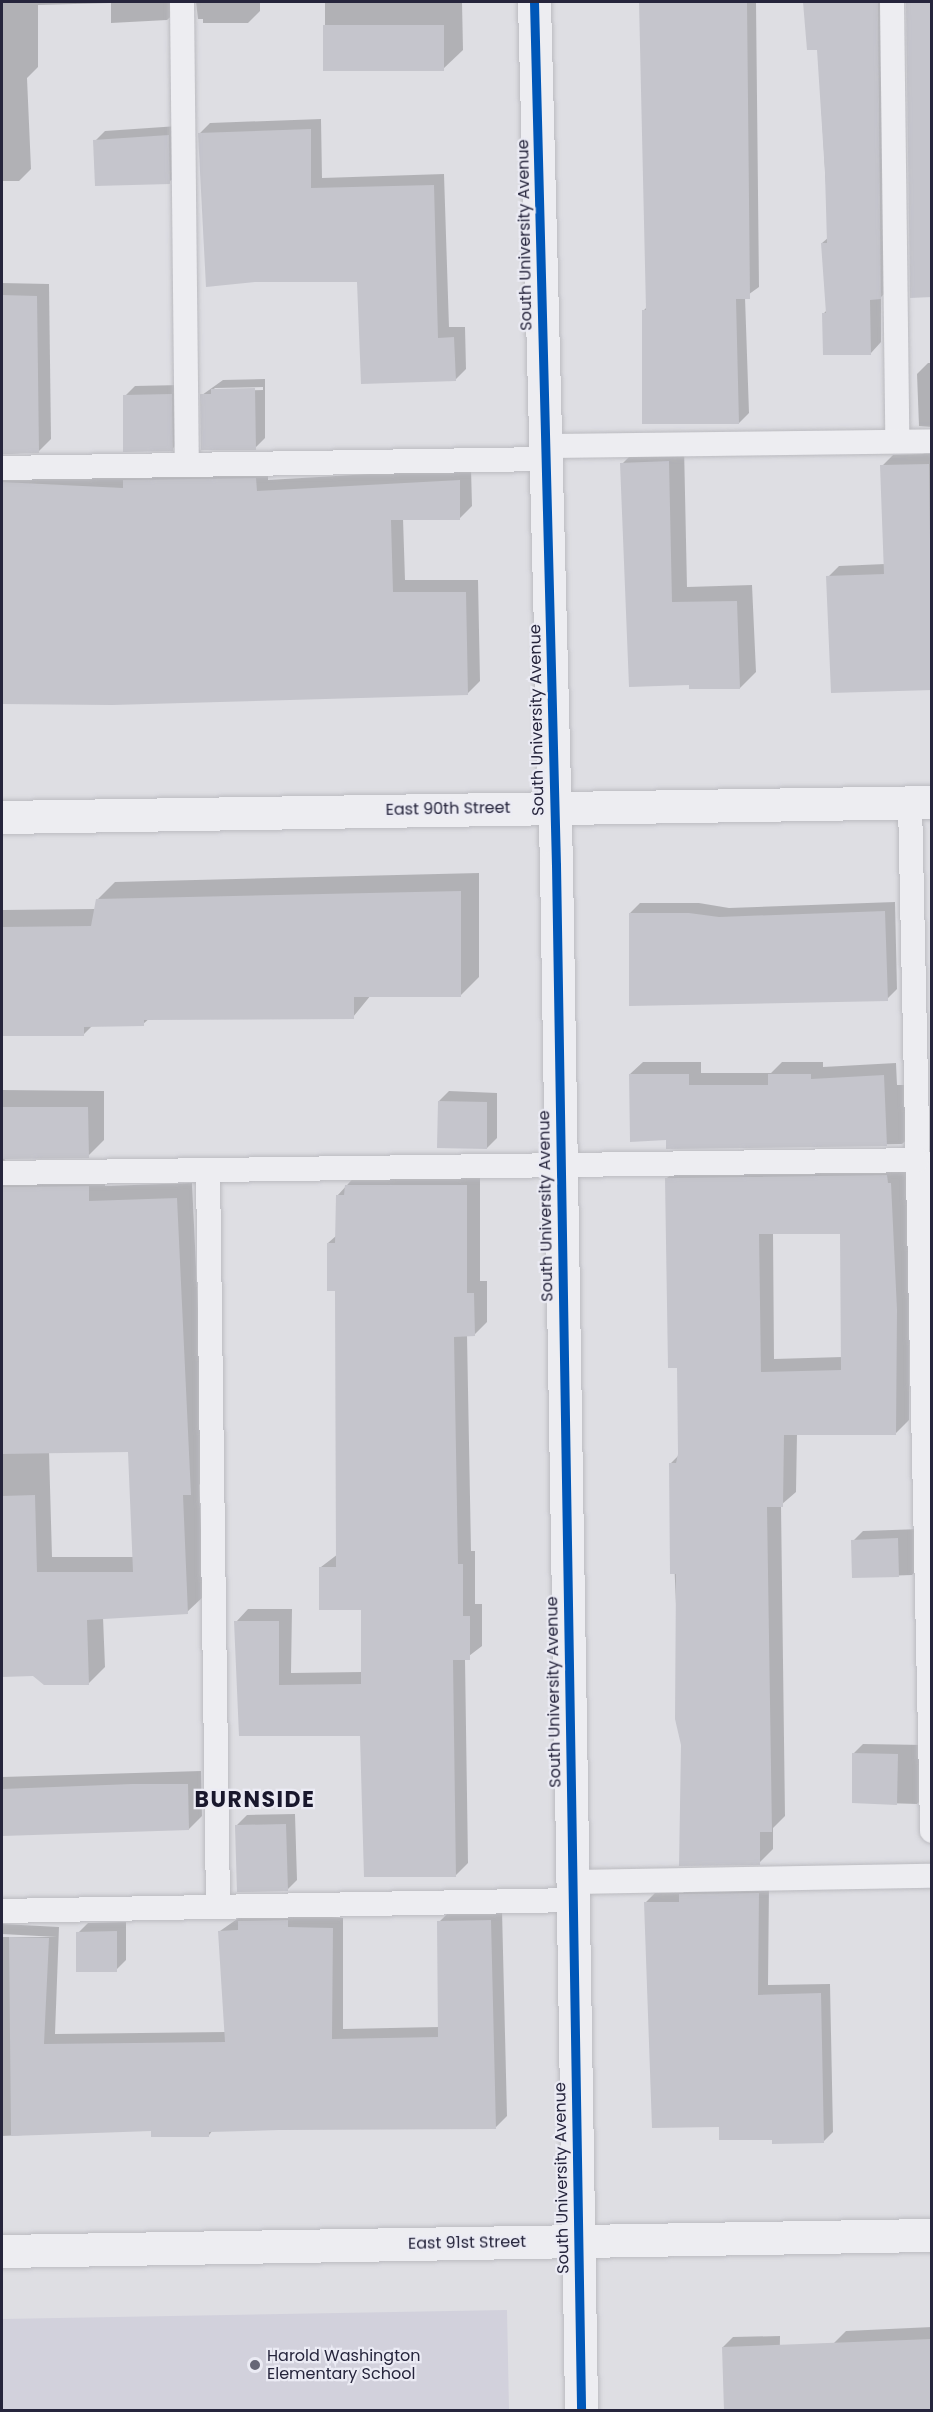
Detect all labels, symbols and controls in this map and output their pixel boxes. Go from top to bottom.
street label: South University Avenue [514,139,536,331]
street label: South University Avenue [526,624,548,816]
street label: East 90th Street [385,798,511,820]
street label: South University Avenue [535,1110,557,1302]
street label: South University Avenue [543,1596,565,1788]
district label: BURNSIDE [195,1787,315,1813]
street label: South University Avenue [551,2082,573,2274]
street label: East 91st Street [408,2232,526,2254]
place label: Harold Washington Elementary School [267,2346,420,2384]
marker: Harold Washington Elementary School [248,2358,262,2372]

